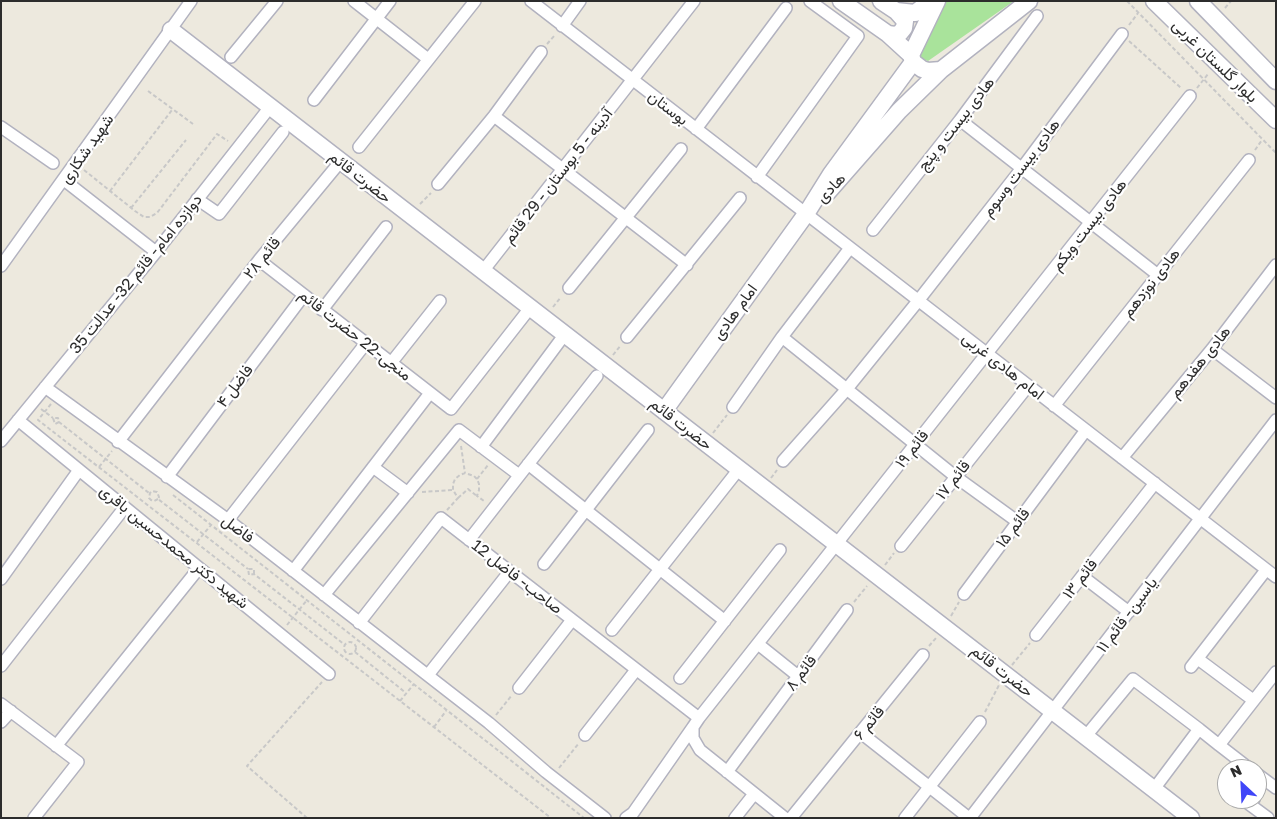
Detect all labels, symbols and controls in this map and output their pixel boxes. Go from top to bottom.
street label: بلوار گلستان غربی [1168,15,1262,107]
street label: هادی بیست و پنج [913,73,999,175]
street label: بوستان [644,86,692,130]
street label: آدینه - 5 بوستان - 29 قائم [499,104,617,248]
street label: شهید شکاری [56,110,118,188]
street label: هادی بیست وسوم [978,115,1064,221]
street label: حضرت قائم [325,147,395,207]
street label: هادی [812,169,850,207]
street label: هادی بیست ویکم [1047,175,1131,275]
street label: دوازده امام- قائم 32- عدالت 35 [66,190,206,358]
street label: قائم ۲۸ [239,233,285,283]
street label: هادی نوزدهم [1118,244,1184,322]
street label: امام هادی [708,280,762,344]
street label: منجی-22 حضرت قائم [295,285,415,385]
street label: هادی هفدهم [1165,322,1235,402]
street label: امام هادی غربی [958,328,1048,404]
street label: فاضل ۴ [213,361,257,411]
street label: حضرت قائم [646,394,716,454]
street label: قائم ۱۹ [891,426,933,472]
street label: قائم ۱۷ [932,457,974,503]
street label: شهید دکتر محمدحسین باقری [96,481,252,613]
street label: قائم ۱۵ [992,504,1034,552]
street label: فاضل [218,511,258,547]
street label: صاحب- فاضل 12 [468,536,566,618]
street label: قائم ۱۳ [1058,555,1102,603]
street label: یاسین- قائم ۱۱ [1092,573,1162,657]
street label: حضرت قائم [967,641,1037,701]
street label: قائم ۸ [781,651,821,695]
street label: قائم ۶ [849,702,889,744]
north arrow [1217,759,1267,809]
text: N [1227,761,1244,781]

